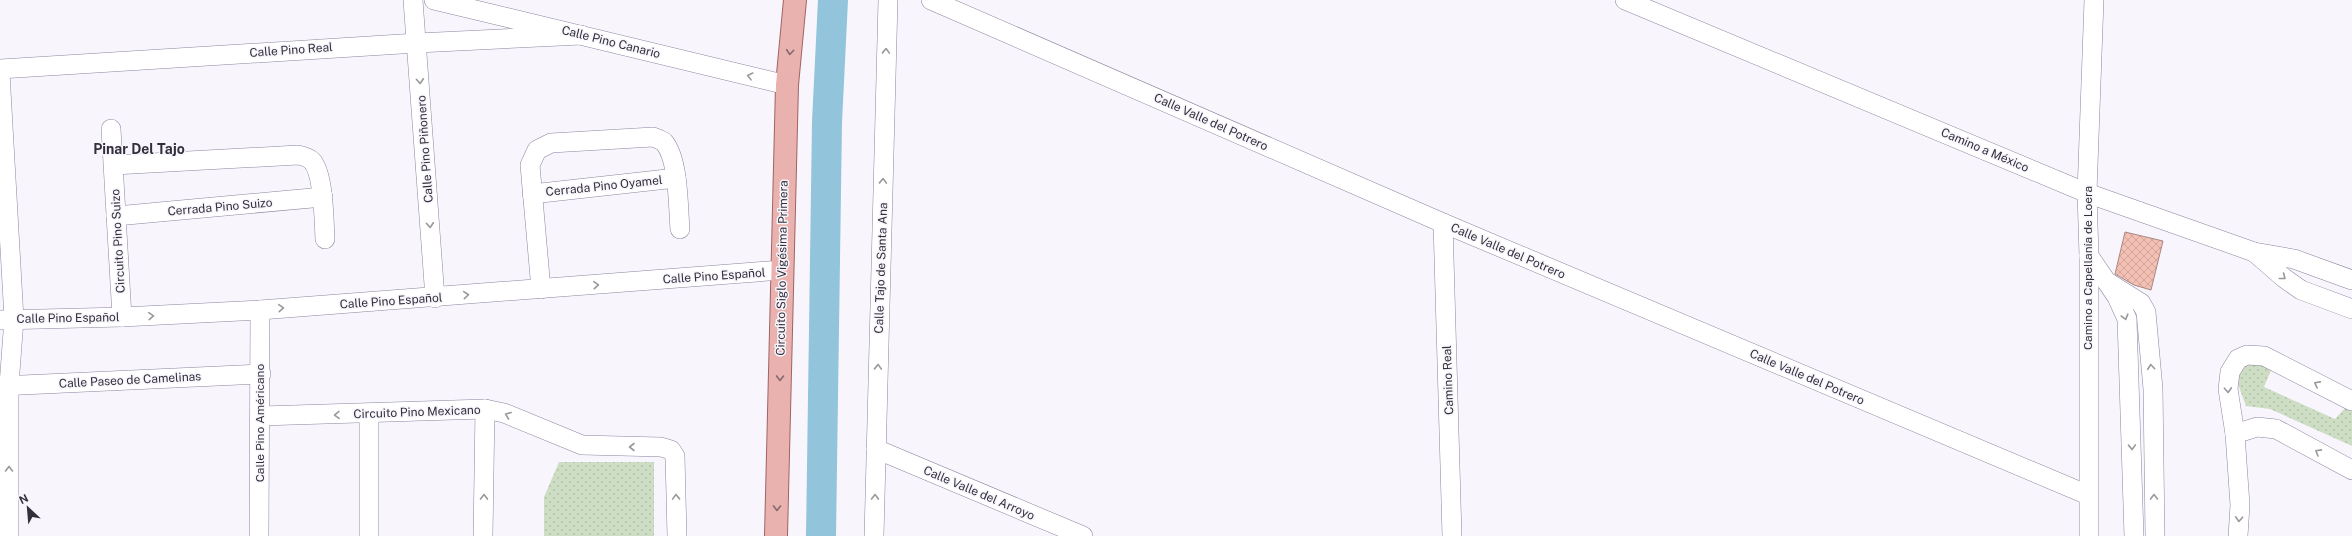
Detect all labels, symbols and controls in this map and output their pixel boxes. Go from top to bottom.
street label: Calle Pino Canario [560,23,662,61]
street label: Calle Pino Real [249,40,333,60]
one-way arrow [882,48,891,54]
one-way arrow [786,49,795,55]
one-way arrow [746,72,753,81]
one-way arrow [415,78,424,84]
street label: Calle Valle del Potrero [1152,91,1270,154]
street label: Calle Pino Piñonero [414,94,436,203]
street label: Camino a México [1939,125,2031,175]
district label: Pinar Del Tajo [93,141,185,157]
street label: Cerrada Pino Oyamel [545,173,663,199]
one-way arrow [879,178,887,184]
street label: Circuito Siglo Vigésima Primera [773,180,791,356]
street label: Camino a Capellanía de Loera [2081,186,2095,350]
street label: Circuito Pino Suizo [108,188,128,293]
street label: Cerrada Pino Suizo [167,195,273,219]
street label: Calle Tajo de Santa Ana [872,202,890,334]
street label: Calle Valle del Potrero [1448,220,1568,282]
one-way arrow [425,222,434,228]
street label: Calle Pino Español [662,265,766,287]
one-way arrow [2279,273,2286,280]
one-way arrow [593,281,599,290]
street label: Calle Pino Español [339,290,443,312]
one-way arrow [463,291,469,300]
one-way arrow [278,304,284,313]
street label: Calle Pino Español [16,310,120,326]
one-way arrow [148,311,154,320]
one-way arrow [2120,313,2129,320]
street label: Camino Real [1440,345,1456,415]
street label: Calle Valle del Potrero [1747,346,1867,408]
street label: Calle Pino Américano [253,363,267,482]
one-way arrow [874,364,882,370]
one-way arrow [2147,364,2156,370]
street label: Calle Paseo de Camelinas [58,369,202,391]
one-way arrow [775,375,784,381]
one-way arrow [2314,382,2321,389]
one-way arrow [2224,387,2233,393]
street label: Circuito Pino Mexicano [353,403,481,421]
one-way arrow [334,410,340,419]
one-way arrow [505,411,512,419]
one-way arrow [629,443,635,451]
one-way arrow [2128,444,2136,450]
one-way arrow [2315,449,2322,456]
street label: Calle Valle del Arroyo [921,463,1037,523]
one-way arrow [5,466,13,472]
north arrow [8,488,48,528]
text: N [17,492,30,506]
one-way arrow [480,494,488,500]
one-way arrow [672,494,680,500]
one-way arrow [871,494,879,500]
one-way arrow [2150,494,2159,500]
one-way arrow [772,505,781,511]
one-way arrow [2235,516,2243,522]

